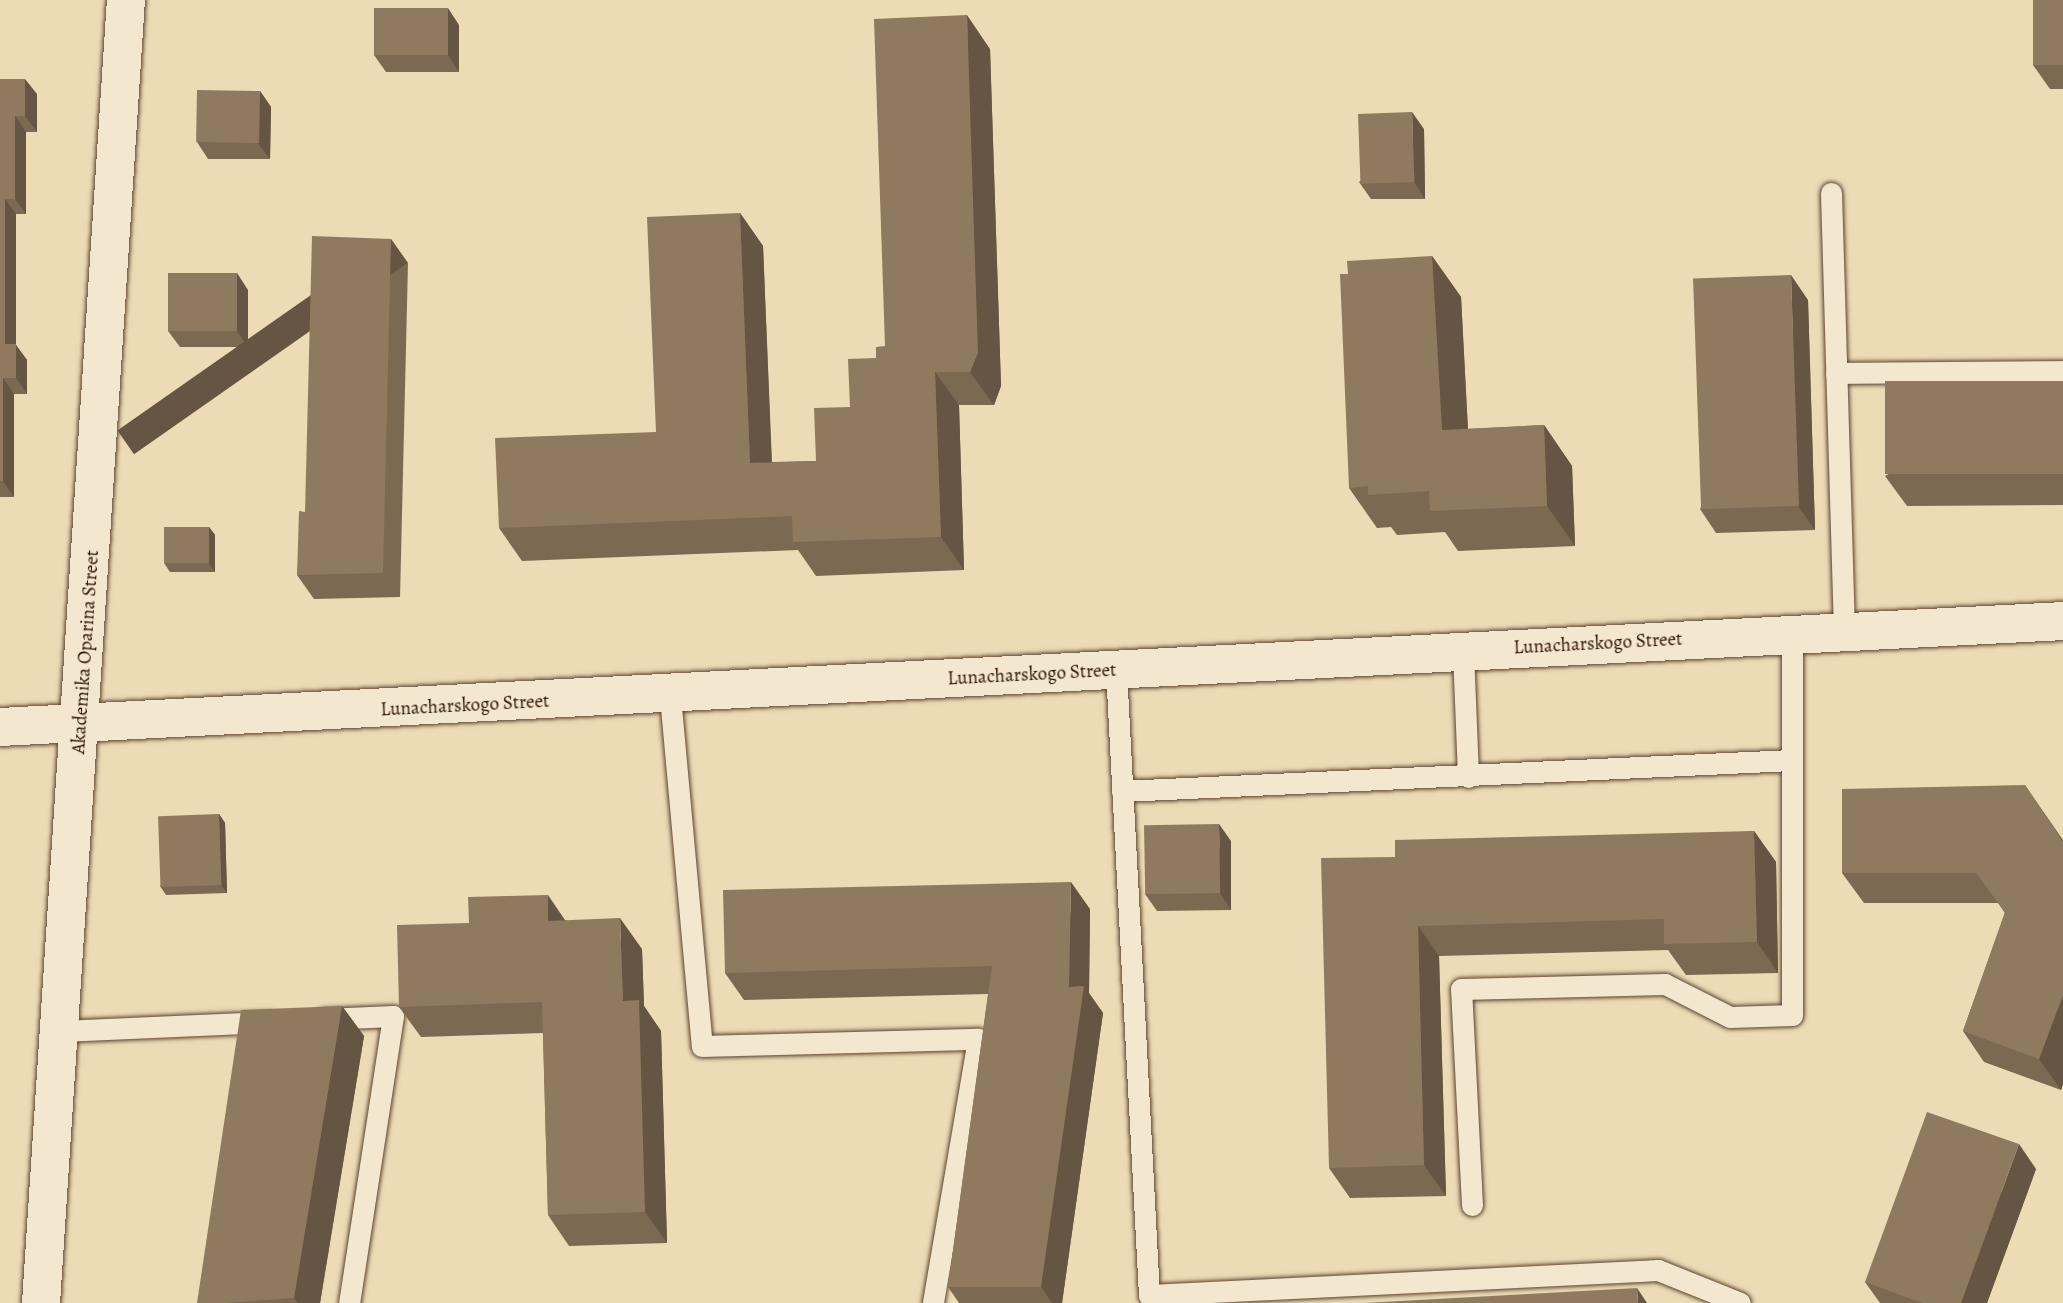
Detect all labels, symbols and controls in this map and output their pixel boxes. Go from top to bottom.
street label: Akademika Oparina Street [67,549,105,755]
street label: Lunacharskogo Street [1513,628,1683,660]
street label: Lunacharskogo Street [947,659,1117,691]
street label: Lunacharskogo Street [380,690,550,722]

